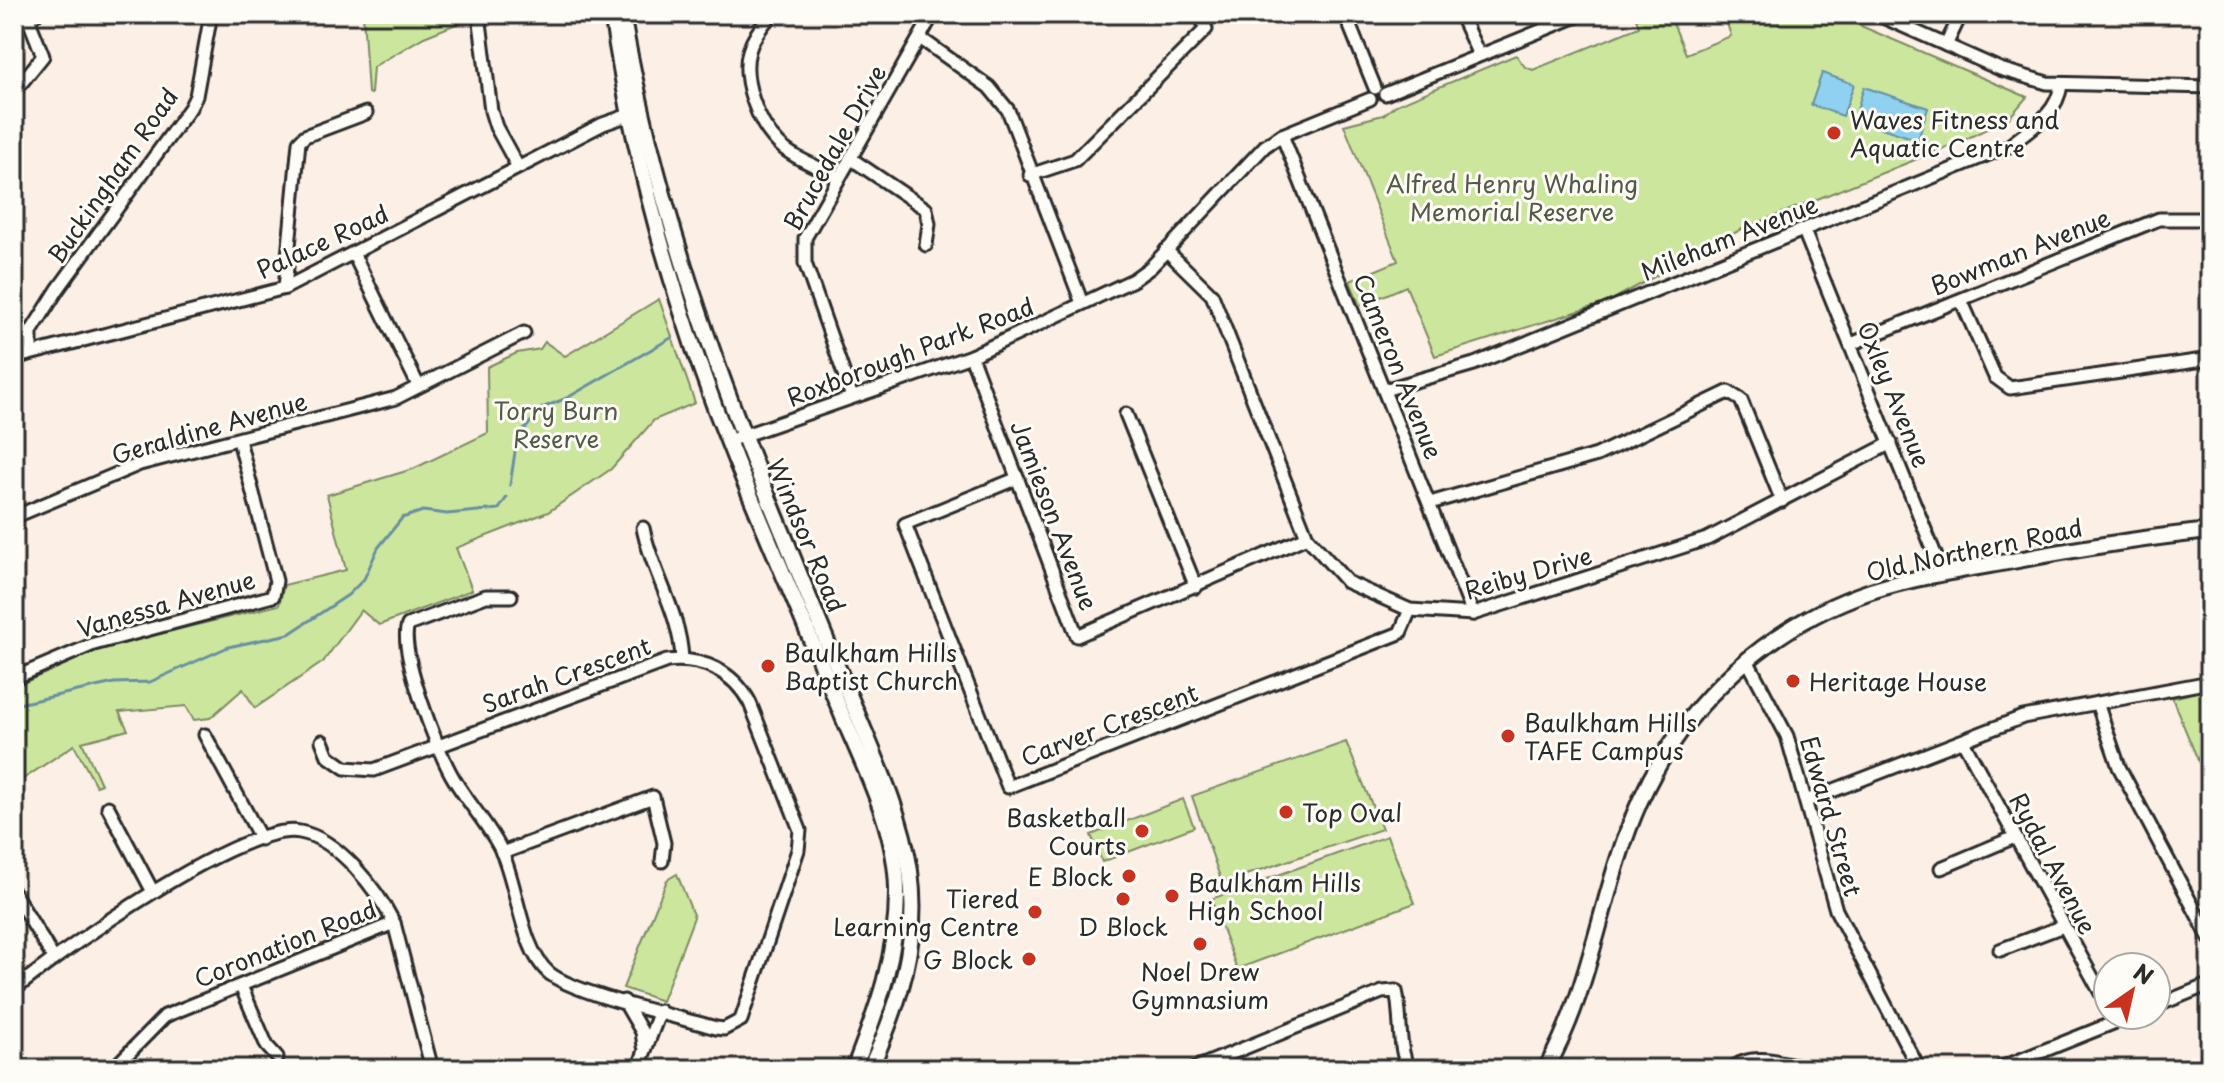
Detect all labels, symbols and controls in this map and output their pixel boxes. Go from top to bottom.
street label: Brucedale Drive [774,58,894,236]
street label: Buckingham Road [38,80,186,270]
place label: Waves Fitness and Aquatic Centre [1850,101,2060,165]
marker: Waves Fitness and Aquatic Centre [1825,124,1843,142]
park label: Alfred Henry Whaling Memorial Reserve [1386,165,1638,229]
street label: Mileham Avenue [1635,185,1823,289]
street label: Palace Road [250,195,394,287]
street label: Bowman Avenue [1925,199,2115,303]
street label: Cameron Avenue [1345,268,1453,464]
street label: Roxborough Park Road [781,287,1039,415]
street label: Oxley Avenue [1849,315,1941,473]
street label: Geraldine Avenue [107,382,311,472]
park label: Torry Burn Reserve [494,392,618,456]
street label: Jamieson Avenue [1002,415,1108,615]
street label: Windsor Road [758,453,856,617]
street label: Old Northern Road [1862,508,2086,590]
street label: Reiby Drive [1460,537,1596,607]
street label: Vanessa Avenue [73,560,259,646]
street label: Sarah Crescent [477,627,656,721]
place label: Baulkham Hills Baptist Church [784,634,958,698]
marker: Baulkham Hills Baptist Church [759,657,777,675]
place label: Heritage House [1809,663,1987,699]
marker: Heritage House [1784,672,1802,690]
street label: Carver Crescent [1015,674,1203,774]
place label: Baulkham Hills TAFE Campus [1524,704,1697,768]
marker: Baulkham Hills TAFE Campus [1499,727,1517,745]
street label: Edward Street [1792,732,1872,900]
street label: Rydal Avenue [2002,786,2106,940]
place label: Top Oval [1302,794,1402,830]
place label: Basketball Courts [1006,799,1126,863]
marker: Top Oval [1277,803,1295,821]
marker: Basketball Courts [1133,822,1151,840]
place label: E Block [1028,858,1113,894]
place label: Baulkham Hills High School [1188,864,1361,928]
marker: E Block [1120,867,1138,885]
place label: Tiered Learning Centre [833,880,1019,944]
marker: Baulkham Hills High School [1163,887,1181,905]
street label: Coronation Road [188,890,382,996]
marker: D Block [1114,890,1132,908]
marker: Tiered Learning Centre [1026,903,1044,921]
place label: D Block [1078,908,1168,944]
marker: Noel Drew Gymnasium [1191,935,1209,953]
place label: G Block [923,941,1013,977]
marker: G Block [1020,950,1038,968]
north arrow [2092,951,2172,1031]
place label: Noel Drew Gymnasium [1131,953,1269,1017]
text: N [2128,955,2160,992]

